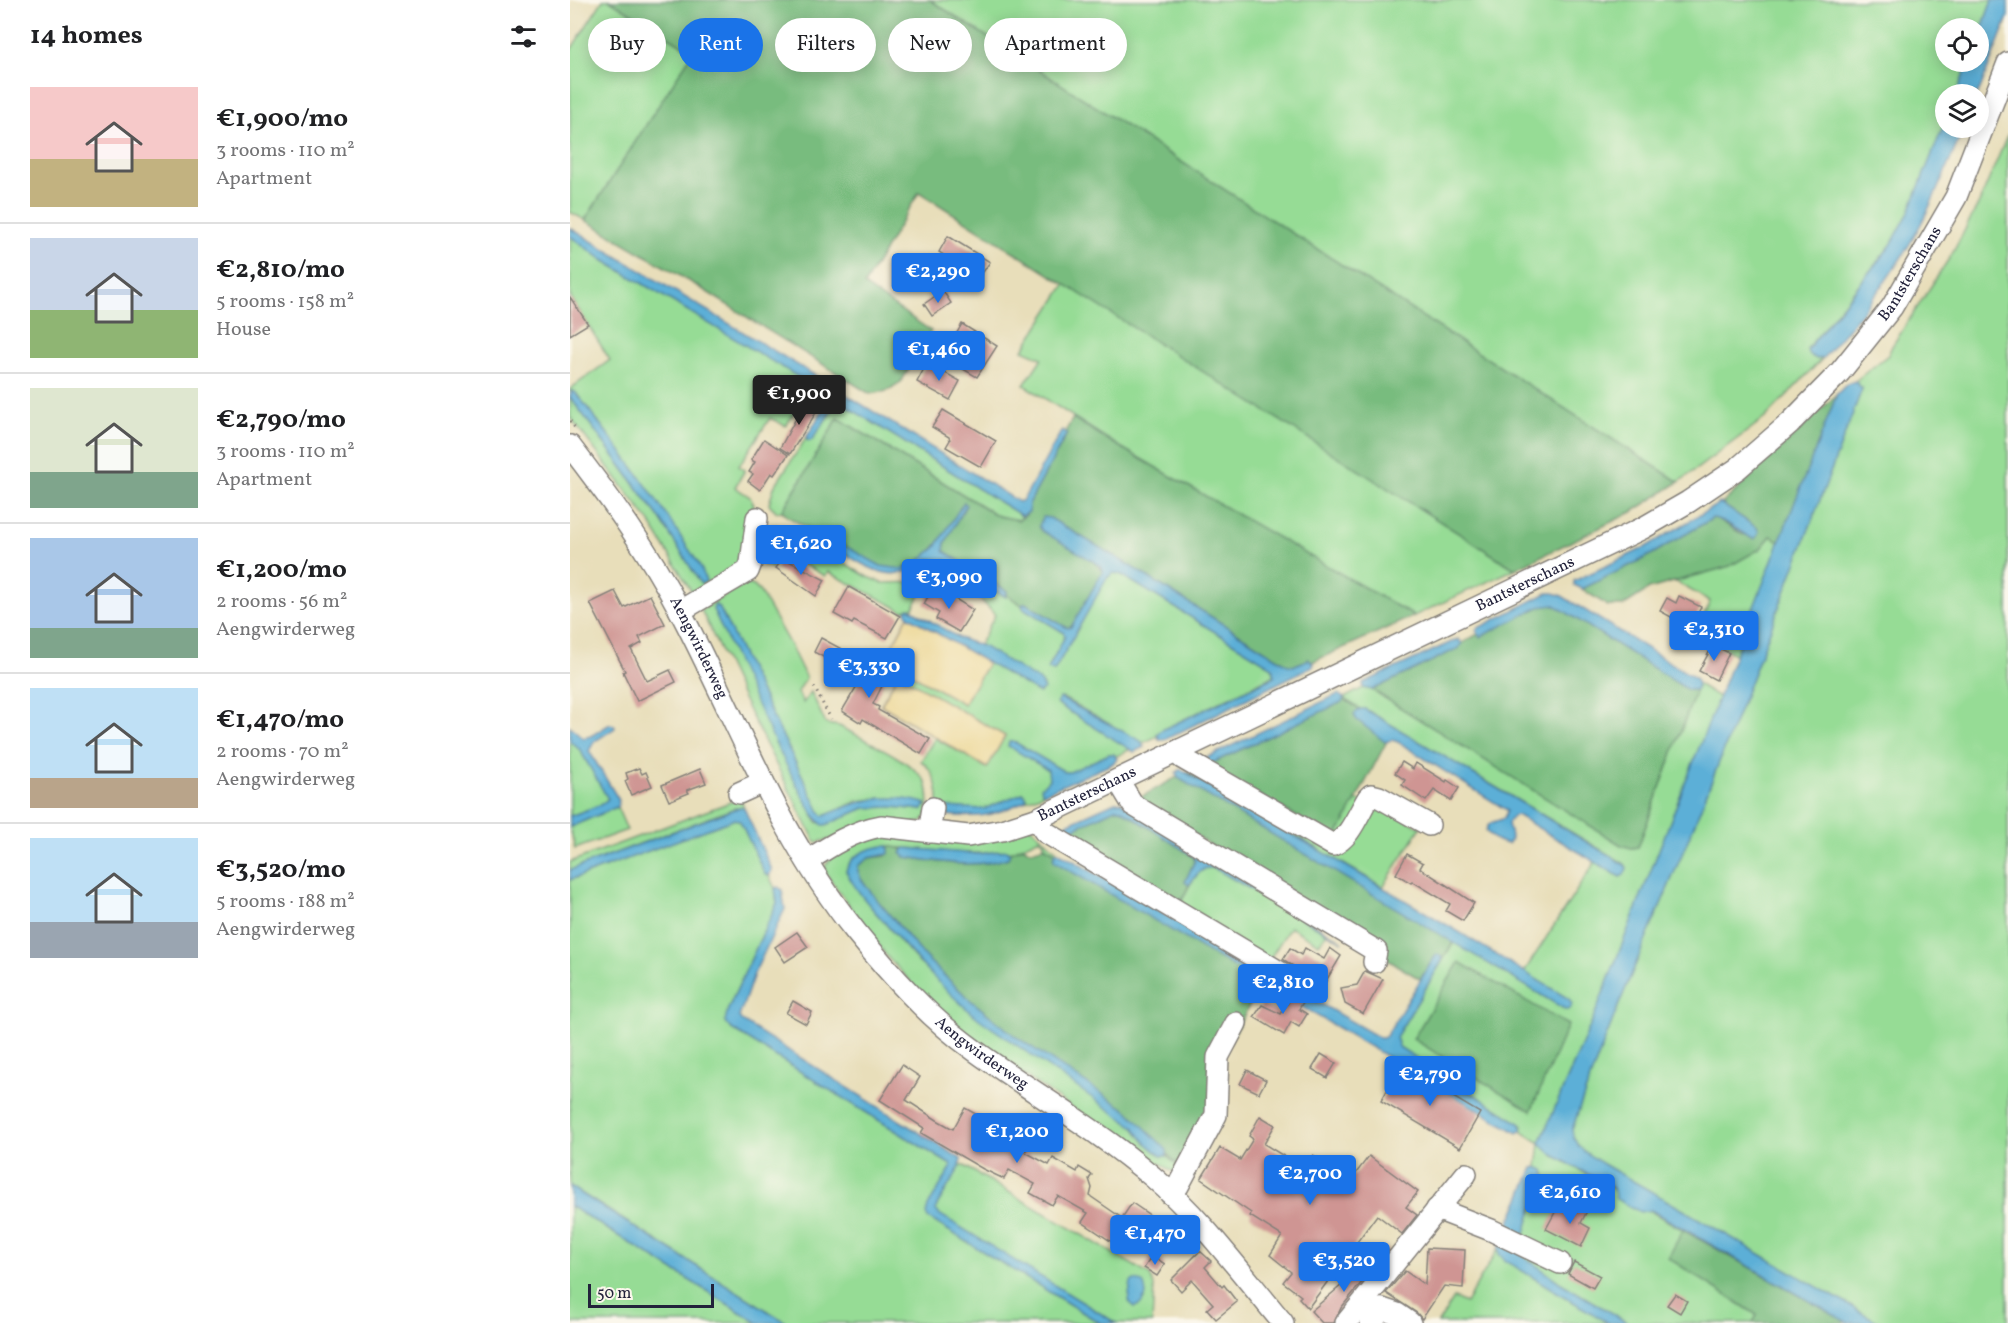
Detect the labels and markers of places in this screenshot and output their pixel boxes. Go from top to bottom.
pin: €2,290 [889,253,987,304]
pin: €1,460 [890,331,988,382]
pin: €1,900 [750,375,848,426]
pin: €1,620 [752,525,850,576]
pin: €3,090 [900,559,998,610]
pin: €2,310 [1665,611,1763,662]
pin: €3,330 [820,648,918,699]
pin: €2,810 [1234,964,1332,1015]
pin: €2,790 [1381,1056,1479,1107]
pin: €1,200 [968,1113,1066,1164]
pin: €2,700 [1261,1155,1359,1206]
pin: €2,610 [1521,1174,1619,1225]
pin: €1,470 [1106,1215,1204,1266]
pin: €3,520 [1295,1242,1393,1293]

